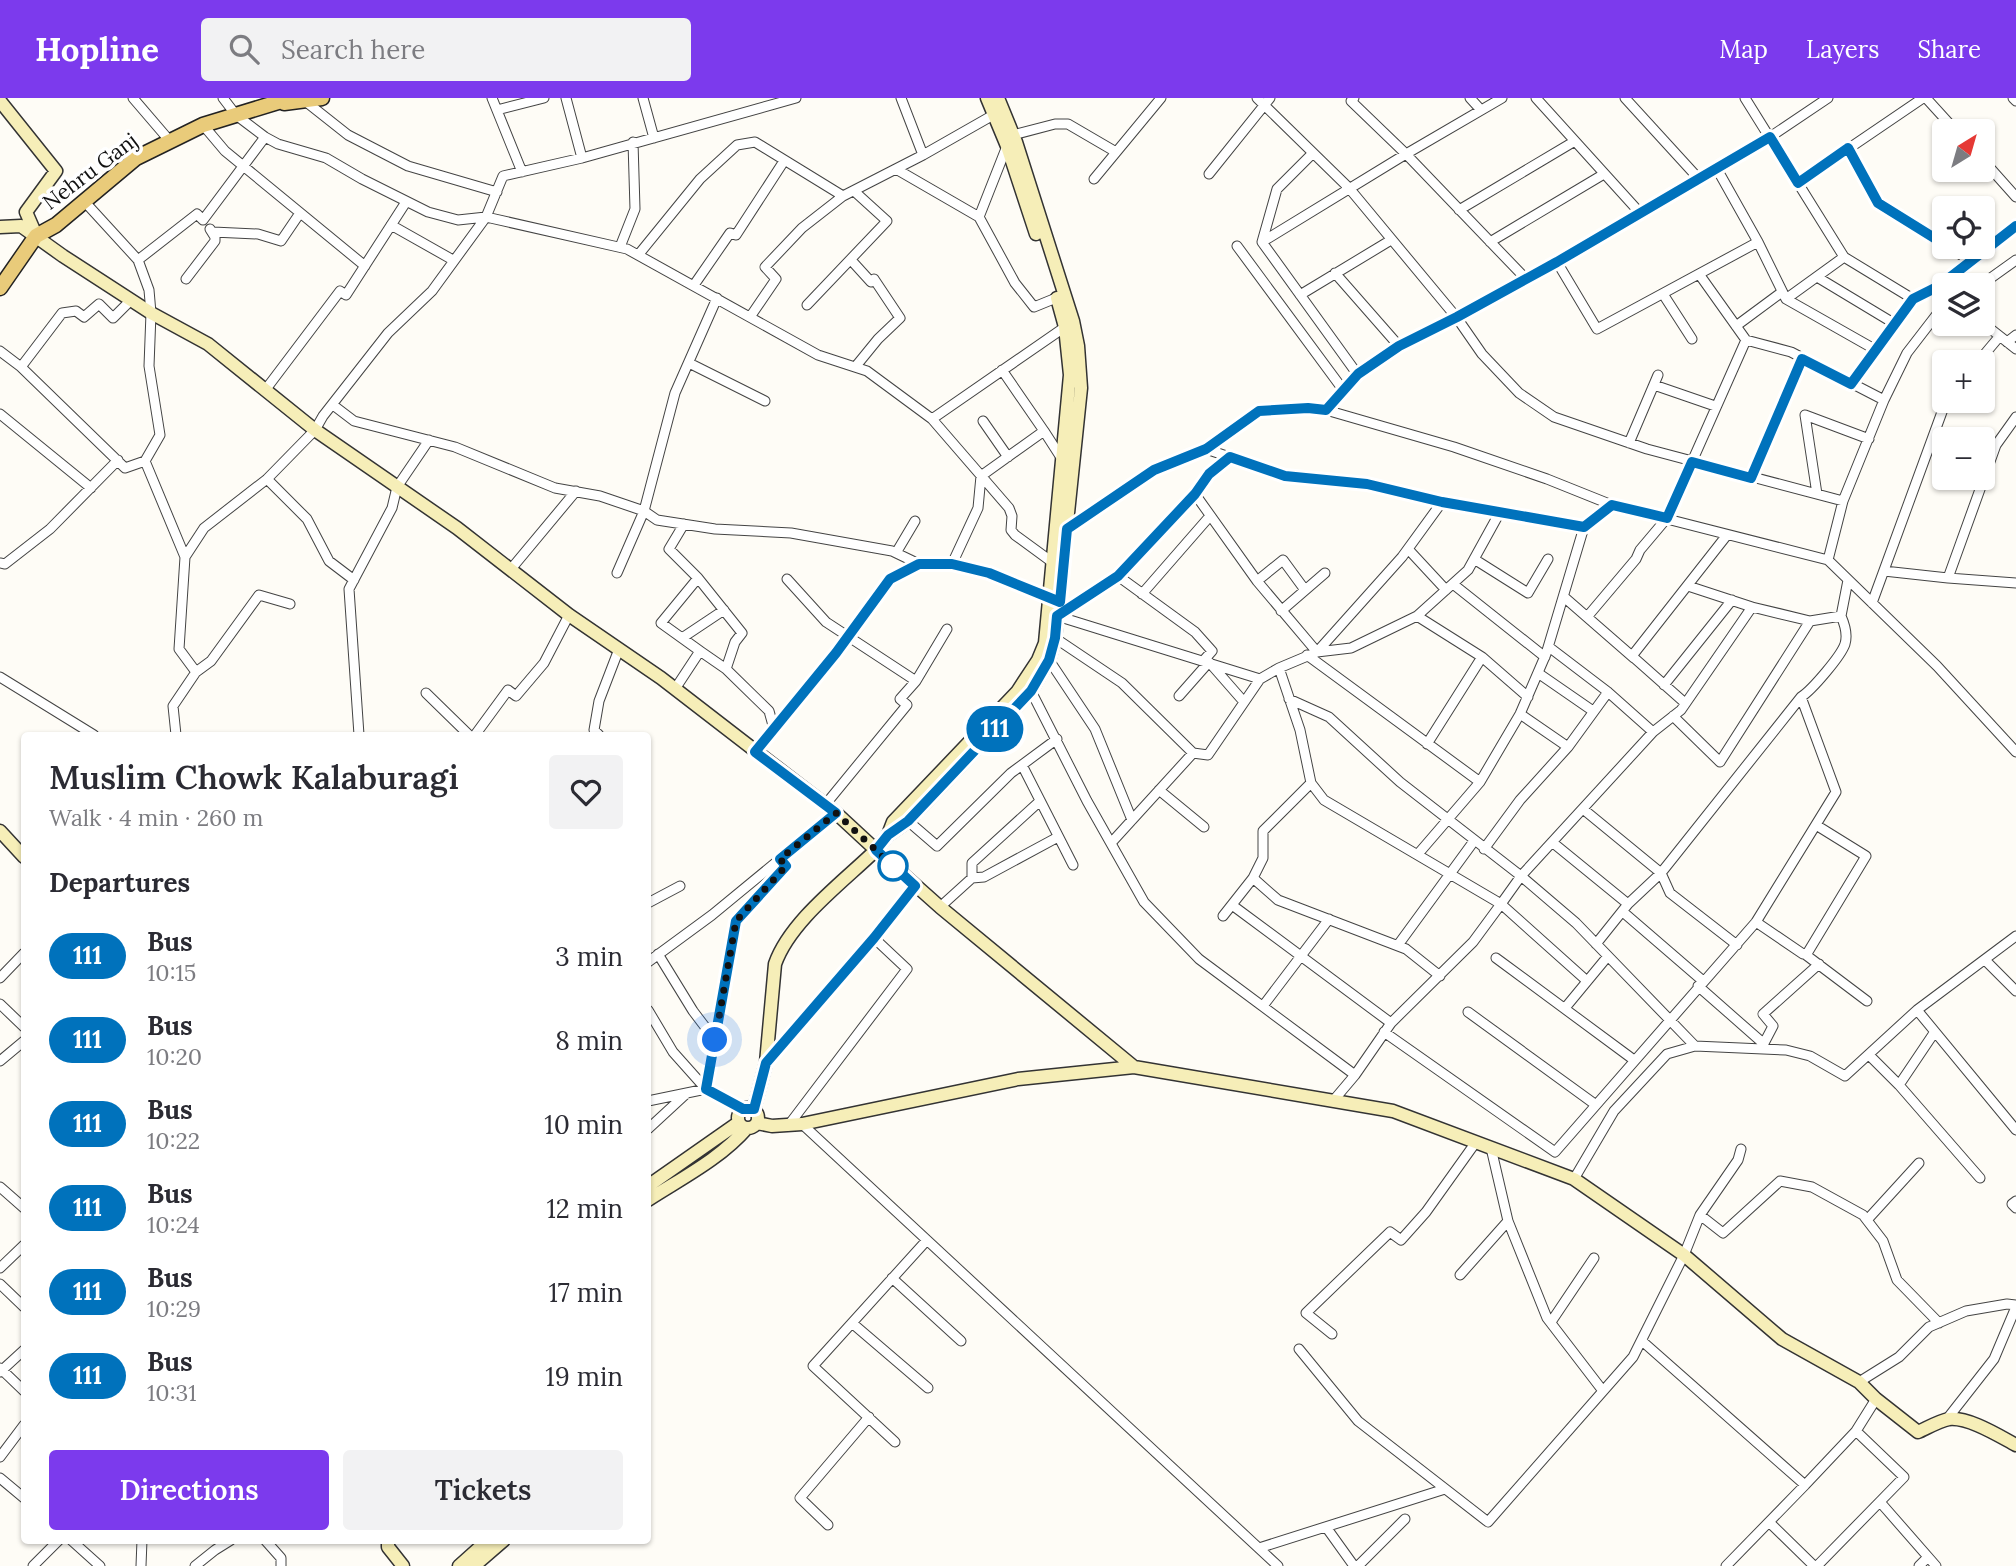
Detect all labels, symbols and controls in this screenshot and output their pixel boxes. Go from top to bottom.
search box [201,18,691,81]
text: Hopline [35,28,159,70]
icon: search [225,30,263,68]
text: Search here [281,33,425,66]
text: Map [1719,34,1768,65]
text: Layers [1806,34,1879,65]
text: Share [1917,34,1981,65]
north arrow [1932,119,1995,182]
map controls [1932,119,1995,490]
street label: Nehru Ganj [37,127,143,215]
button: locate [1932,196,1995,259]
button: layers [1932,273,1995,336]
button: + [1932,350,1995,413]
button: − [1932,427,1995,490]
line badge: 111 [955,706,1035,752]
text: 111 [980,713,1010,744]
button: heart [549,755,623,829]
text: Muslim Chowk Kalaburagi [49,756,459,798]
text: Walk · 4 min · 260 m [49,803,263,832]
unlabelled marker [878,851,908,881]
text: Departures [49,866,190,899]
text: Bus [147,925,193,958]
text: 111 [73,940,102,971]
text: 3 min [555,940,623,973]
text: 10:15 [147,958,196,987]
text: Bus [147,1009,193,1042]
your location [697,1022,732,1057]
text: 111 [73,1024,102,1055]
text: 8 min [555,1024,623,1057]
text: 10:20 [147,1042,202,1071]
text: Bus [147,1093,193,1126]
text: 111 [73,1108,102,1139]
text: 10 min [544,1108,623,1141]
text: 10:22 [147,1126,200,1155]
text: Bus [147,1177,193,1210]
text: 111 [73,1192,102,1223]
text: 12 min [546,1192,623,1225]
text: 10:24 [147,1210,200,1239]
text: Bus [147,1261,193,1294]
text: 111 [73,1276,102,1307]
text: 17 min [548,1276,623,1309]
text: 10:29 [147,1294,201,1323]
text: Bus [147,1345,193,1378]
text: 111 [73,1360,102,1391]
text: 19 min [545,1360,623,1393]
text: 10:31 [147,1378,197,1407]
button: Directions [49,1450,329,1530]
button: Tickets [343,1450,623,1530]

